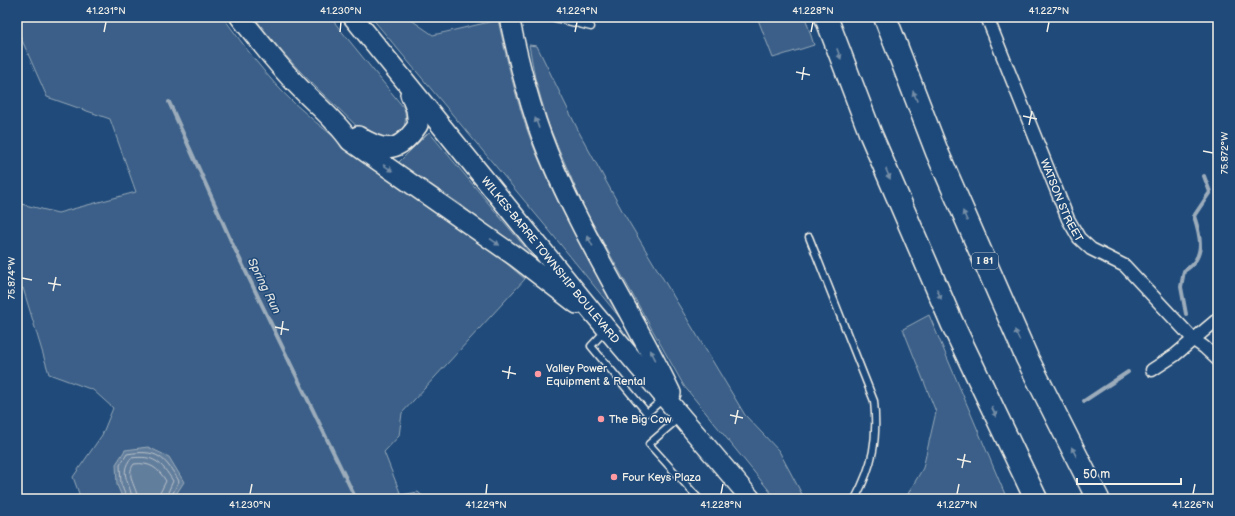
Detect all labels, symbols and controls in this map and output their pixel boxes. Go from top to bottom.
text: 41.231°N [86,5,126,17]
text: 41.230°N [320,5,362,17]
text: 41.229°N [556,5,598,17]
text: 41.228°N [792,5,834,17]
text: 41.227°N [1029,5,1069,17]
one-way arrow [837,48,843,60]
one-way arrow [912,89,918,101]
one-way arrow [534,116,540,128]
text: 75.872°W [1219,132,1231,174]
street label: WATSON STREET [1038,157,1086,244]
one-way arrow [383,164,393,172]
one-way arrow [885,169,891,180]
street label: WILKES-BARRE TOWNSHIP BOULEVARD [479,174,622,346]
one-way arrow [962,210,968,221]
one-way arrow [587,235,594,247]
one-way arrow [489,238,500,246]
road number: I 81 [972,253,998,269]
water label: Spring Run [244,256,284,317]
text: 75.874°W [6,257,18,299]
one-way arrow [937,288,943,300]
one-way arrow [1014,329,1020,341]
one-way arrow [649,349,656,361]
place label: Valley Power Equipment & Rental [546,362,645,388]
marker: Valley Power Equipment & Rental [533,369,543,379]
one-way arrow [991,406,997,417]
place label: The Big Cow [609,413,672,426]
marker: The Big Cow [596,414,606,424]
one-way arrow [1071,446,1078,457]
scale bar [1077,460,1181,486]
text: 50 m [1083,467,1110,482]
place label: Four Keys Plaza [622,471,701,484]
marker: Four Keys Plaza [609,472,619,482]
text: 41.230°N [229,499,271,511]
text: 41.229°N [465,499,507,511]
text: 41.228°N [700,499,742,511]
text: 41.227°N [937,499,977,511]
text: 41.226°N [1172,499,1214,511]

